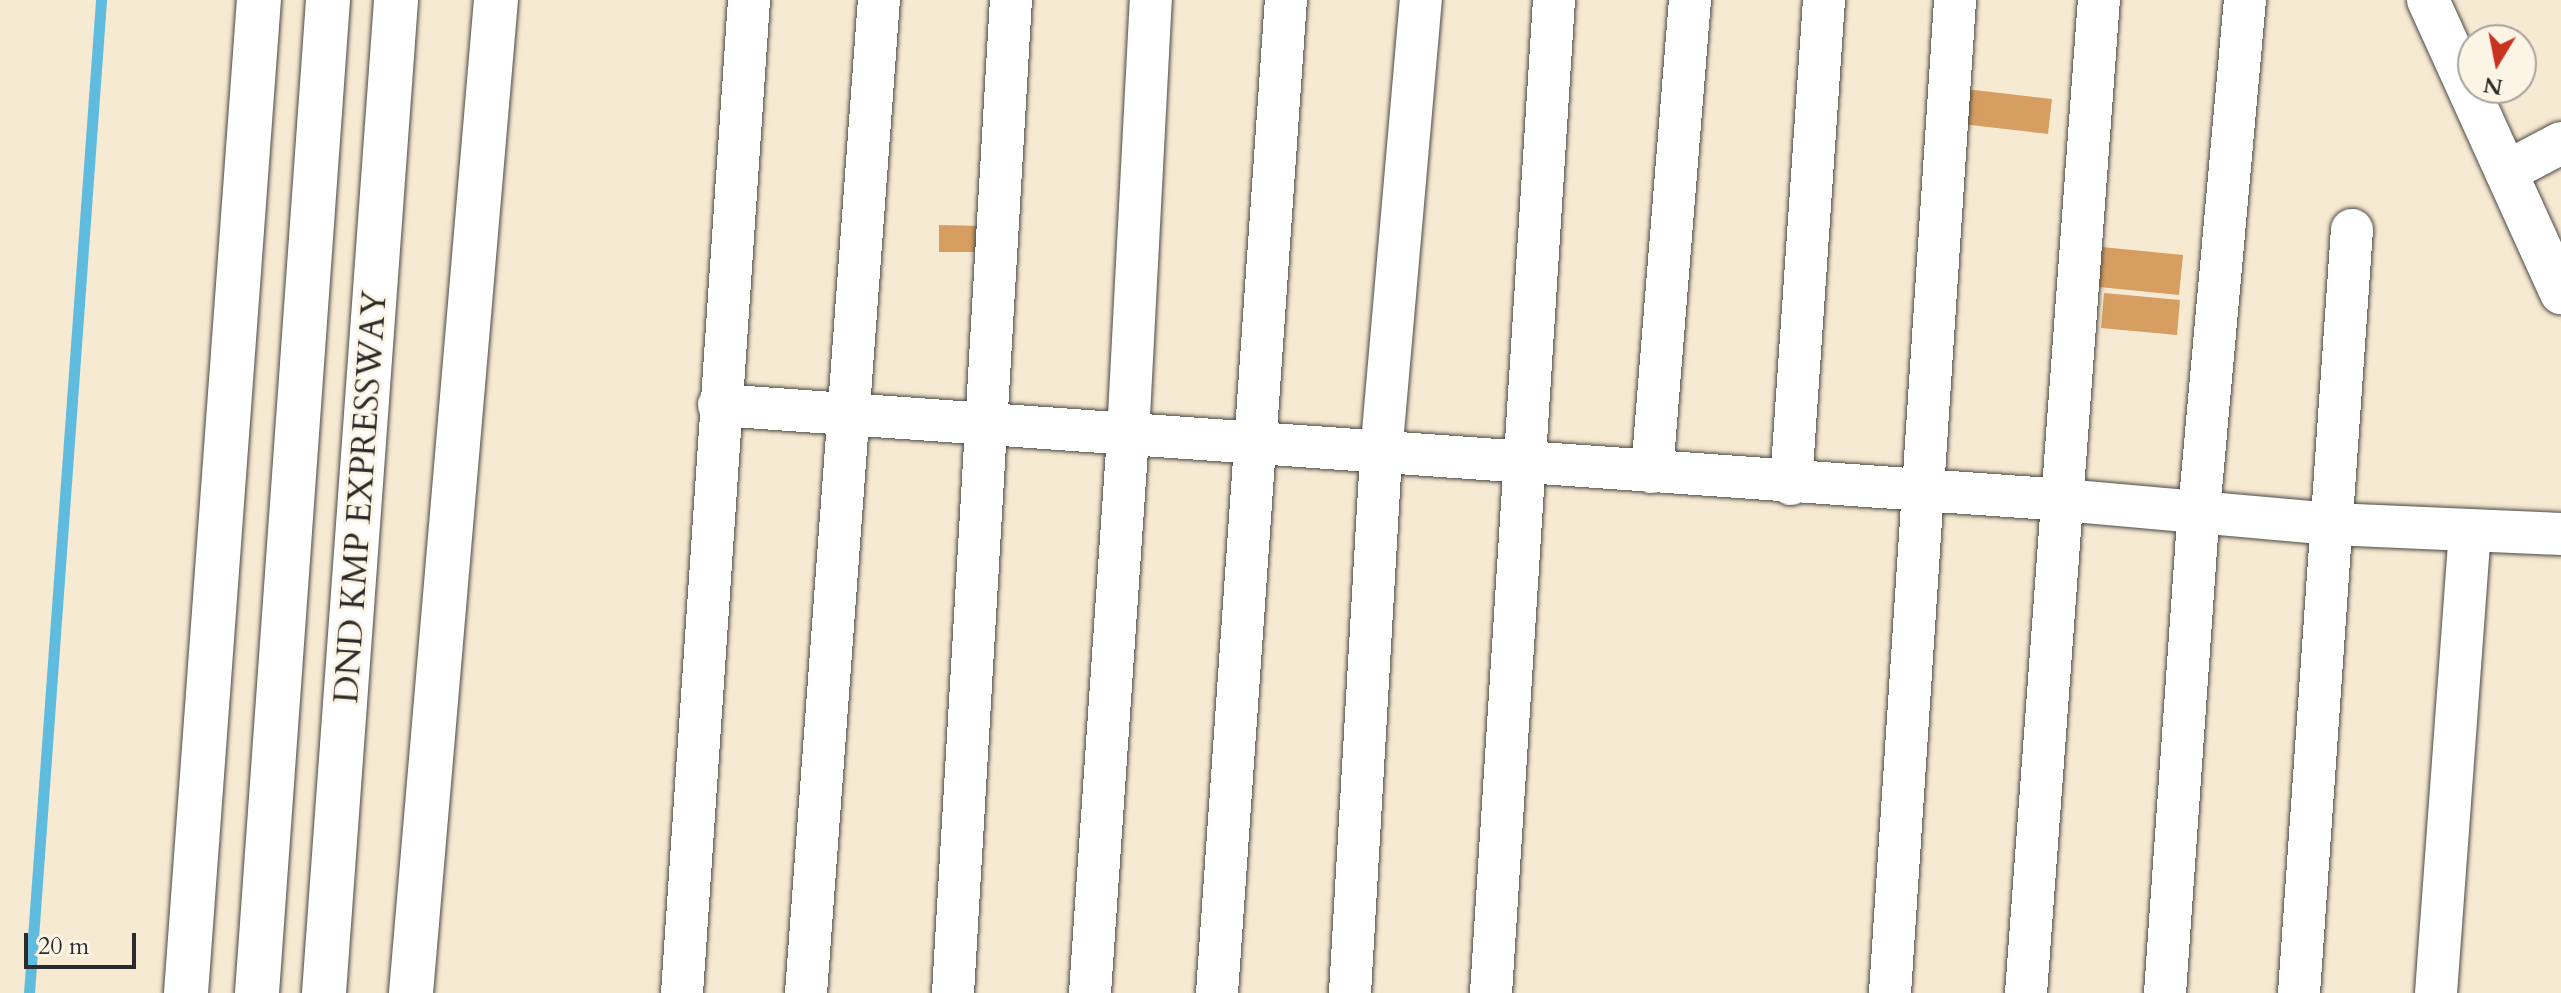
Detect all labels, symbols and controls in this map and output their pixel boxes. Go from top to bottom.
north arrow [2457,24,2537,104]
text: N [2481,69,2505,102]
street label: DND KMP EXPRESSWAY [326,289,396,705]
scale bar [28,917,140,967]
text: 20 m [38,930,89,963]

